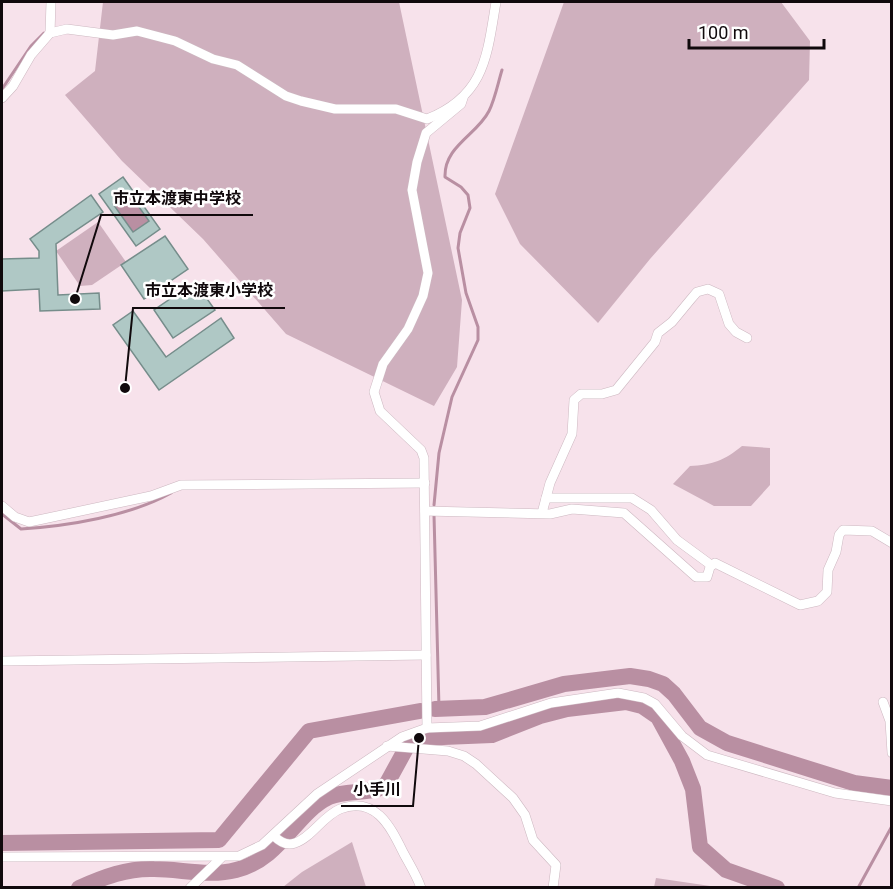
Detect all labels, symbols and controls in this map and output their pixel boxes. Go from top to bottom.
scale bar [689,12,824,50]
text: 100 m [698,22,749,43]
callout: 市立本渡東中学校 [101,181,253,215]
text: 市立本渡東中学校 [113,189,241,208]
callout: 市立本渡東小学校 [133,274,285,308]
text: 市立本渡東小学校 [145,281,273,300]
callout: 小手川 [341,772,413,806]
text: 小手川 [353,780,401,799]

